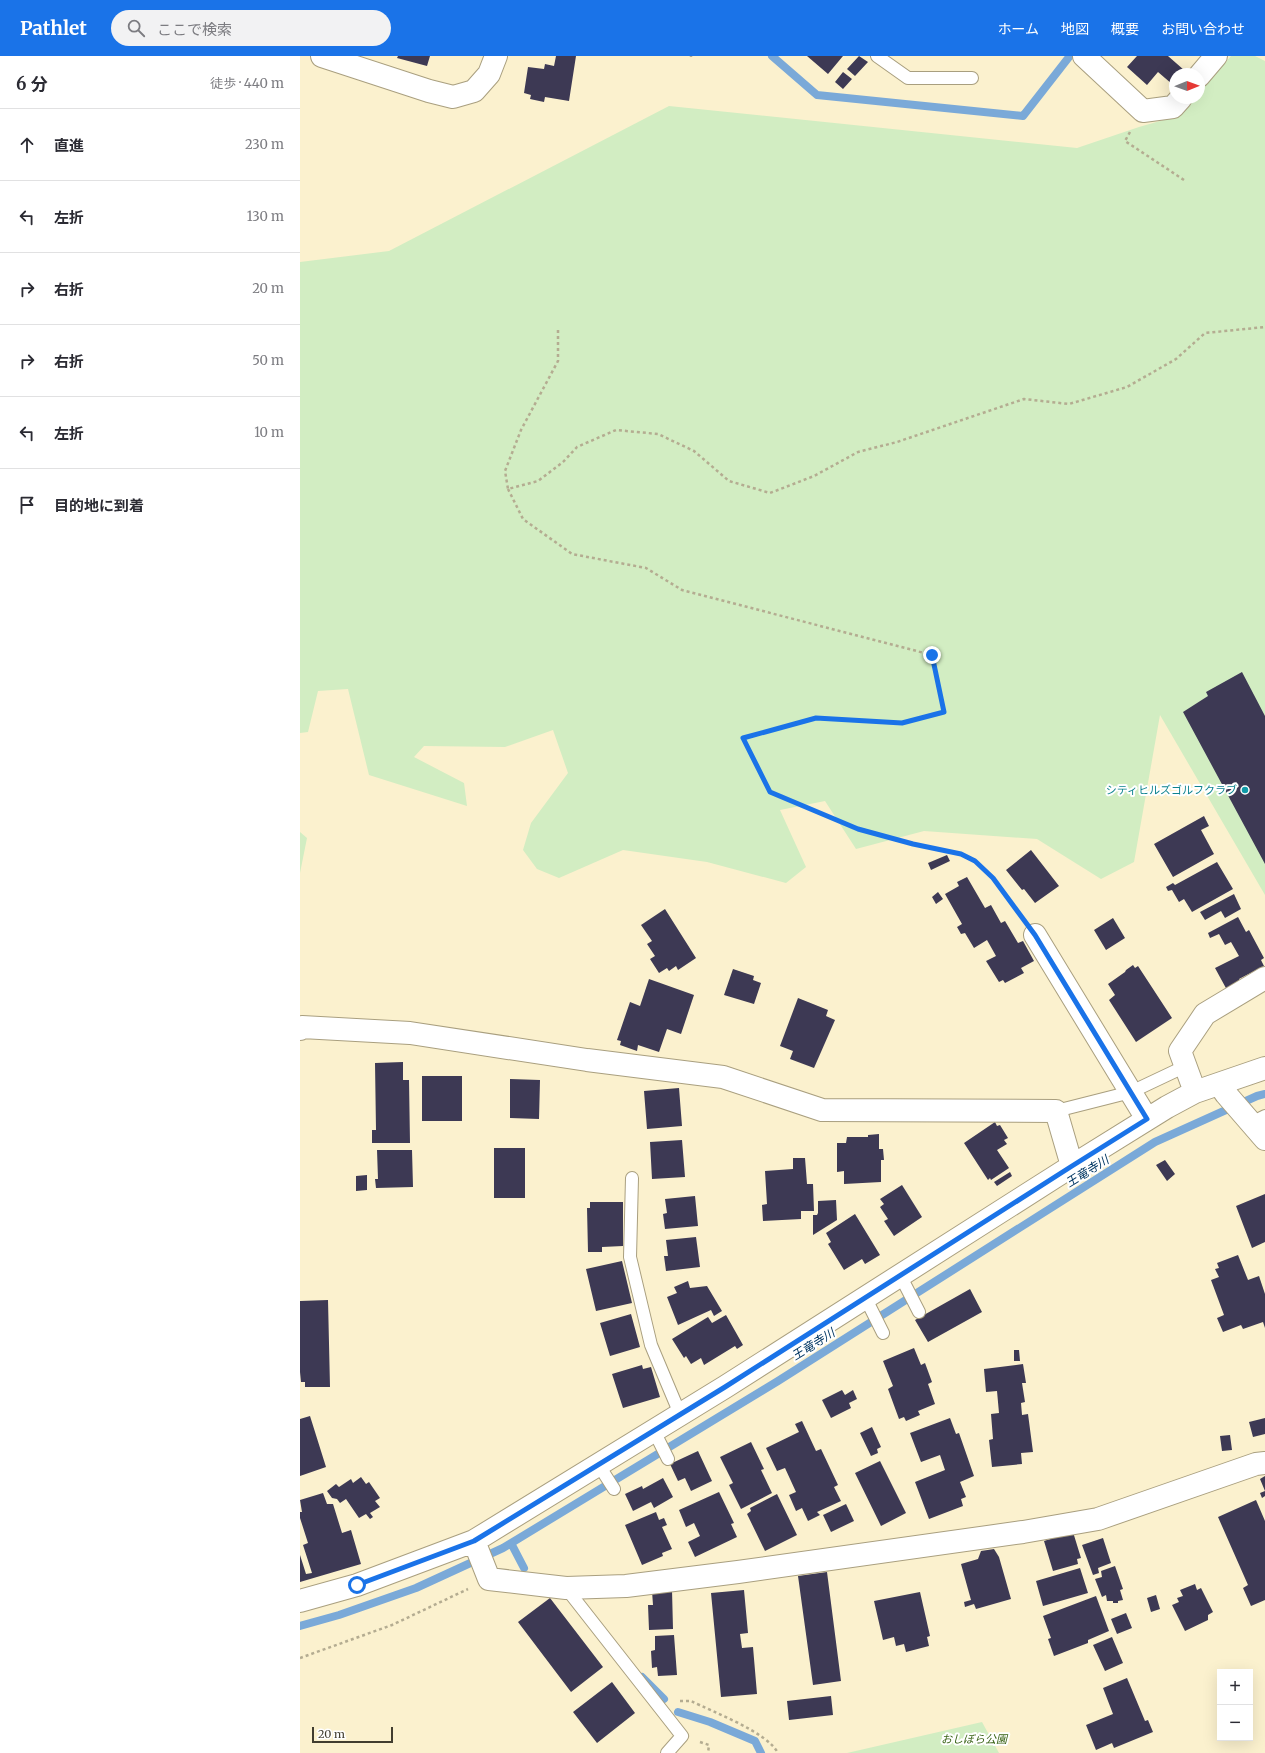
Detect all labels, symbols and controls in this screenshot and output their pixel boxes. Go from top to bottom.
search box [111,10,391,46]
text: Pathlet [20,16,87,40]
icon: search [125,17,147,39]
text: ここで検索 [157,20,232,39]
text: ホーム [997,20,1039,38]
text: 地図 [1061,20,1089,38]
text: 概要 [1111,20,1139,38]
text: お問い合わせ [1161,20,1245,38]
north arrow [1169,68,1205,104]
text: 6 分 [16,73,47,95]
text: 徒歩 · 440 m [210,75,284,92]
icon: ahead [16,134,38,156]
text: 直進 [54,136,84,155]
text: 230 m [245,136,284,153]
icon: left [16,206,38,228]
text: 左折 [54,208,84,227]
text: 130 m [247,208,284,225]
icon: right [16,278,38,300]
text: 右折 [54,280,84,299]
text: 20 m [252,280,284,297]
icon: right [16,350,38,372]
text: 右折 [54,352,84,371]
text: 50 m [252,352,284,369]
icon: left [16,422,38,444]
text: 左折 [54,424,84,443]
text: 10 m [254,424,284,441]
icon: arrive [16,494,38,516]
text: 目的地に到着 [54,496,144,515]
route end [923,646,941,664]
place label: シティヒルズゴルフクラブ [1106,783,1237,797]
marker: シティヒルズゴルフクラブ [1240,785,1250,795]
water label: 王竜寺川 [1063,1151,1113,1190]
water label: 王竜寺川 [789,1324,839,1363]
route start [348,1576,366,1594]
map controls [1217,1669,1253,1741]
button: + [1217,1669,1253,1705]
button: − [1217,1705,1253,1741]
scale bar [312,1725,393,1744]
text: 20 m [318,1727,345,1741]
park label: おしぼら公園 [941,1732,1009,1746]

